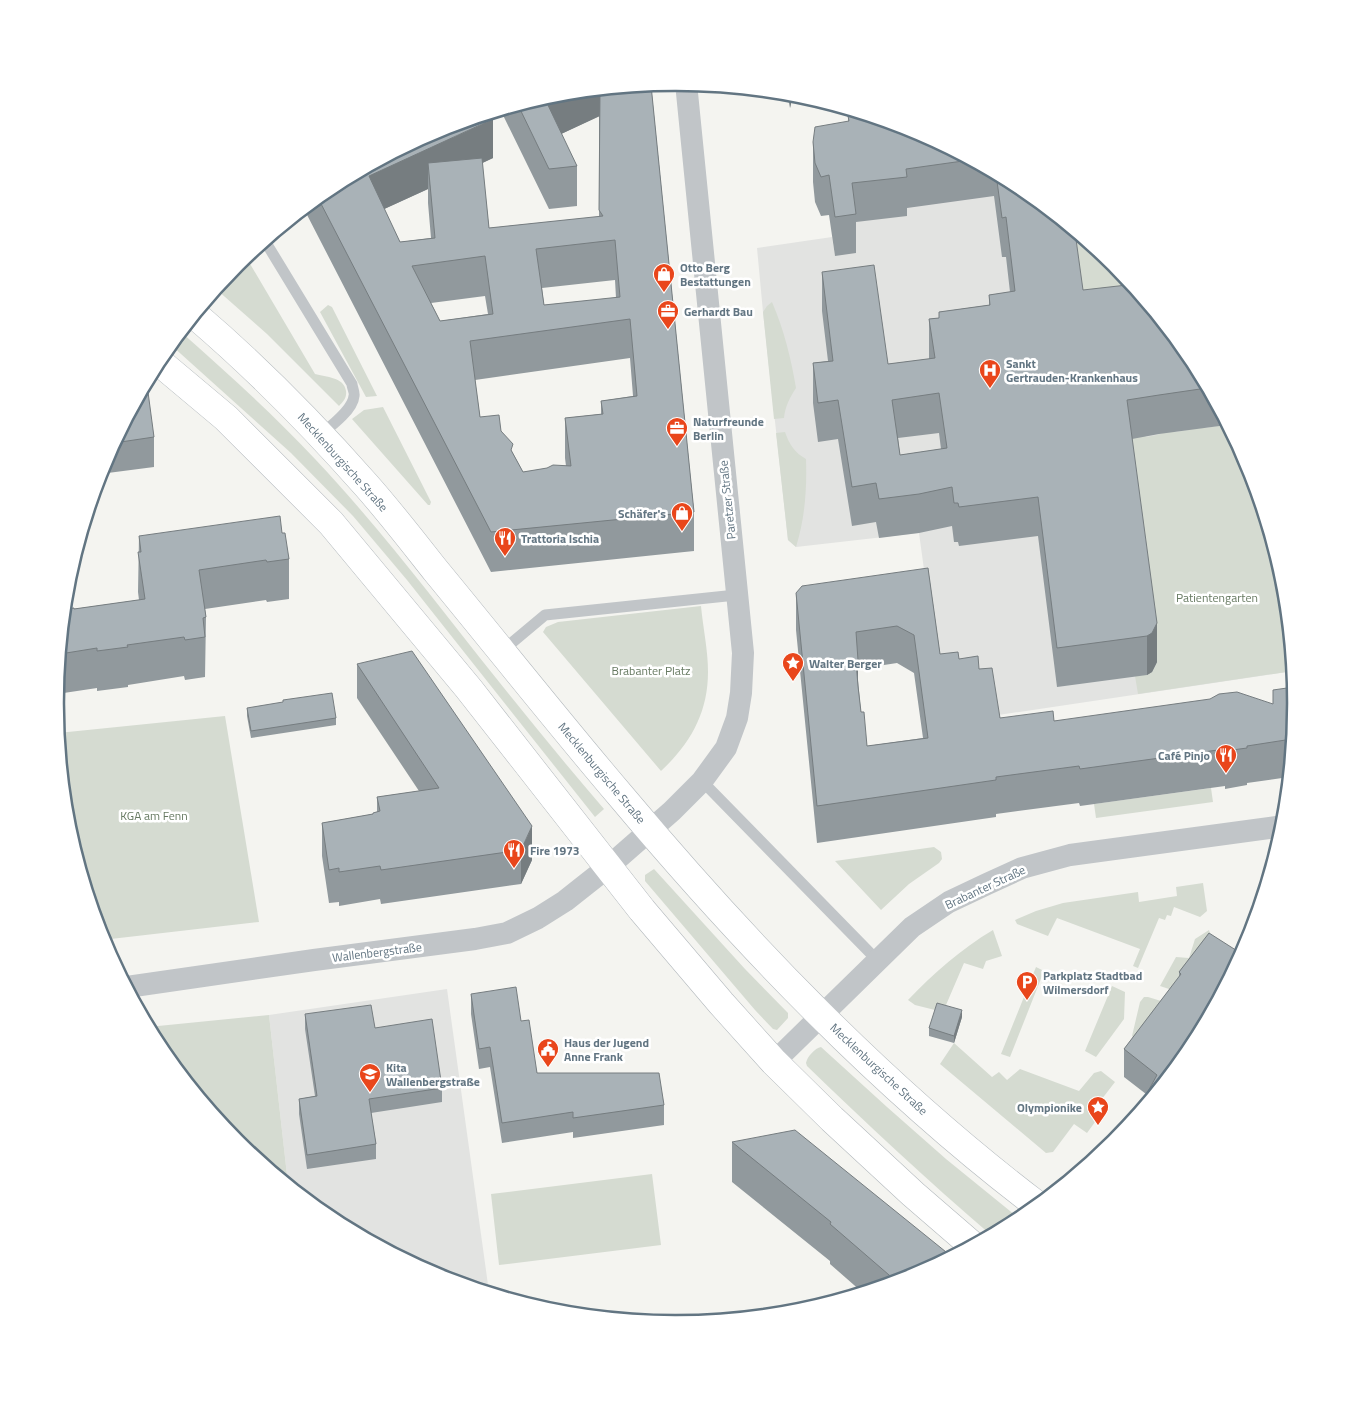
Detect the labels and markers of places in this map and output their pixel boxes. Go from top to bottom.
place label: Otto Berg Bestattungen [680,258,751,291]
shop icon: Otto Berg Bestattungen [652,262,676,293]
office icon: Gerhardt Bau [656,299,680,330]
place label: Gerhardt Bau [684,302,753,321]
place label: Sankt Gertrauden-Krankenhaus [1006,354,1138,387]
hospital icon: Sankt Gertrauden-Krankenhaus [978,358,1002,389]
place label: Naturfreunde Berlin [693,412,764,445]
office icon: Naturfreunde Berlin [665,416,689,447]
shop icon: Schäfer's [670,501,694,532]
place label: Schäfer's [618,504,666,523]
restaurant icon: Trattoria Ischia [493,526,517,557]
place label: Trattoria Ischia [521,529,599,548]
place icon: Walter Berger [781,651,805,682]
place label: Walter Berger [809,654,882,673]
restaurant icon: Café Pinjo [1214,743,1238,774]
place label: Café Pinjo [1158,746,1210,765]
restaurant icon: Fire 1973 [502,838,526,869]
place label: Fire 1973 [530,841,580,860]
place label: Parkplatz Stadtbad Wilmersdorf [1043,966,1142,999]
parking icon: Parkplatz Stadtbad Wilmersdorf [1015,970,1039,1001]
place label: Haus der Jugend Anne Frank [564,1033,649,1066]
public building icon: Haus der Jugend Anne Frank [536,1037,560,1068]
place label: Kita Wallenbergstraße [386,1058,480,1091]
school or university icon: Kita Wallenbergstraße [358,1062,382,1093]
place icon: Olympionike [1086,1095,1110,1126]
place label: Olympionike [1017,1098,1082,1117]

